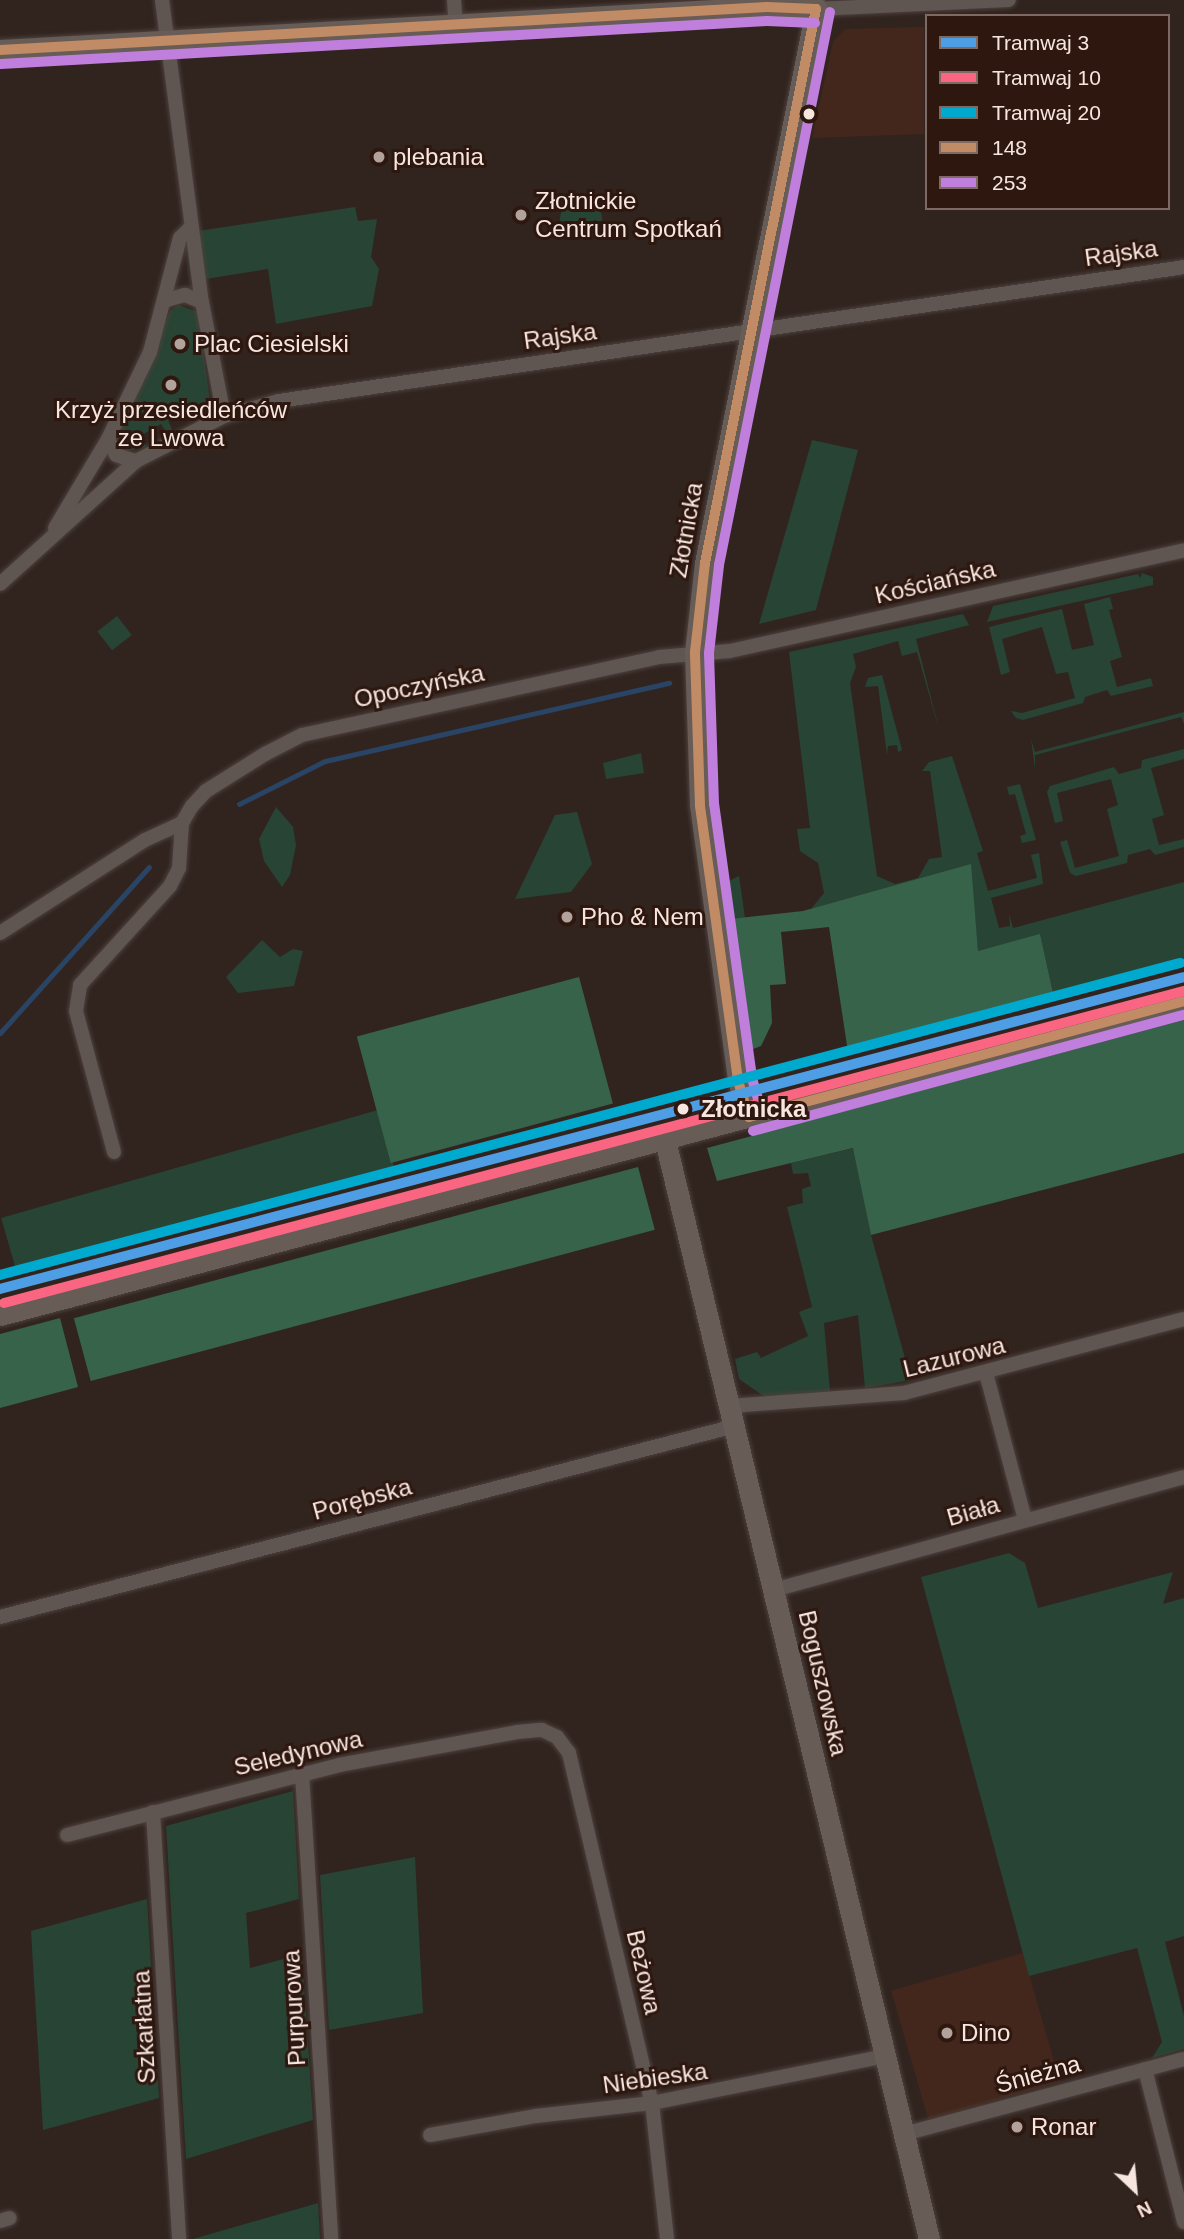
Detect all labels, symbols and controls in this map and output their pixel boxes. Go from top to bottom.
legend [925,14,1170,210]
text: Tramwaj 3 [992,31,1089,54]
text: Tramwaj 10 [992,66,1101,89]
text: Tramwaj 20 [992,101,1101,124]
unlabelled marker [802,107,816,121]
text: 148 [992,136,1027,159]
place label: plebania [393,143,484,171]
marker: plebania [371,149,387,165]
text: 253 [992,171,1027,194]
place label: Złotnickie Centrum Spotkań [535,187,722,243]
marker: Złotnickie Centrum Spotkań [513,207,529,223]
street label: Rajska [1083,234,1159,272]
street label: Rajska [522,317,598,355]
place label: Plac Ciesielski [194,330,349,358]
marker: Plac Ciesielski [172,336,188,352]
marker: Krzyż przesiedleńców ze Lwowa [163,377,179,393]
place label: Krzyż przesiedleńców ze Lwowa [55,396,287,452]
street label: Złotnicka [663,480,709,580]
street label: Kościańska [872,554,998,610]
street label: Opoczyńska [351,658,487,714]
place label: Pho & Nem [581,903,704,931]
marker: Pho & Nem [559,909,575,925]
place label: Złotnicka [701,1095,806,1123]
marker: Złotnicka [671,1097,695,1121]
street label: Lazurowa [900,1330,1008,1384]
street label: Porębska [309,1472,415,1526]
street label: Biała [943,1490,1003,1532]
street label: Boguszowska [792,1608,854,1758]
street label: Seledynowa [231,1724,365,1782]
street label: Beżowa [620,1927,668,2017]
street label: Purpurowa [277,1949,311,2067]
street label: Szkarłatna [127,1970,161,2084]
place label: Dino [961,2019,1010,2047]
marker: Dino [939,2025,955,2041]
street label: Śnieżna [992,2049,1084,2099]
street label: Niebieska [601,2056,709,2100]
place label: Ronar [1031,2113,1096,2141]
marker: Ronar [1009,2119,1025,2135]
north arrow [1100,2155,1170,2225]
text: N [1134,2197,1155,2222]

